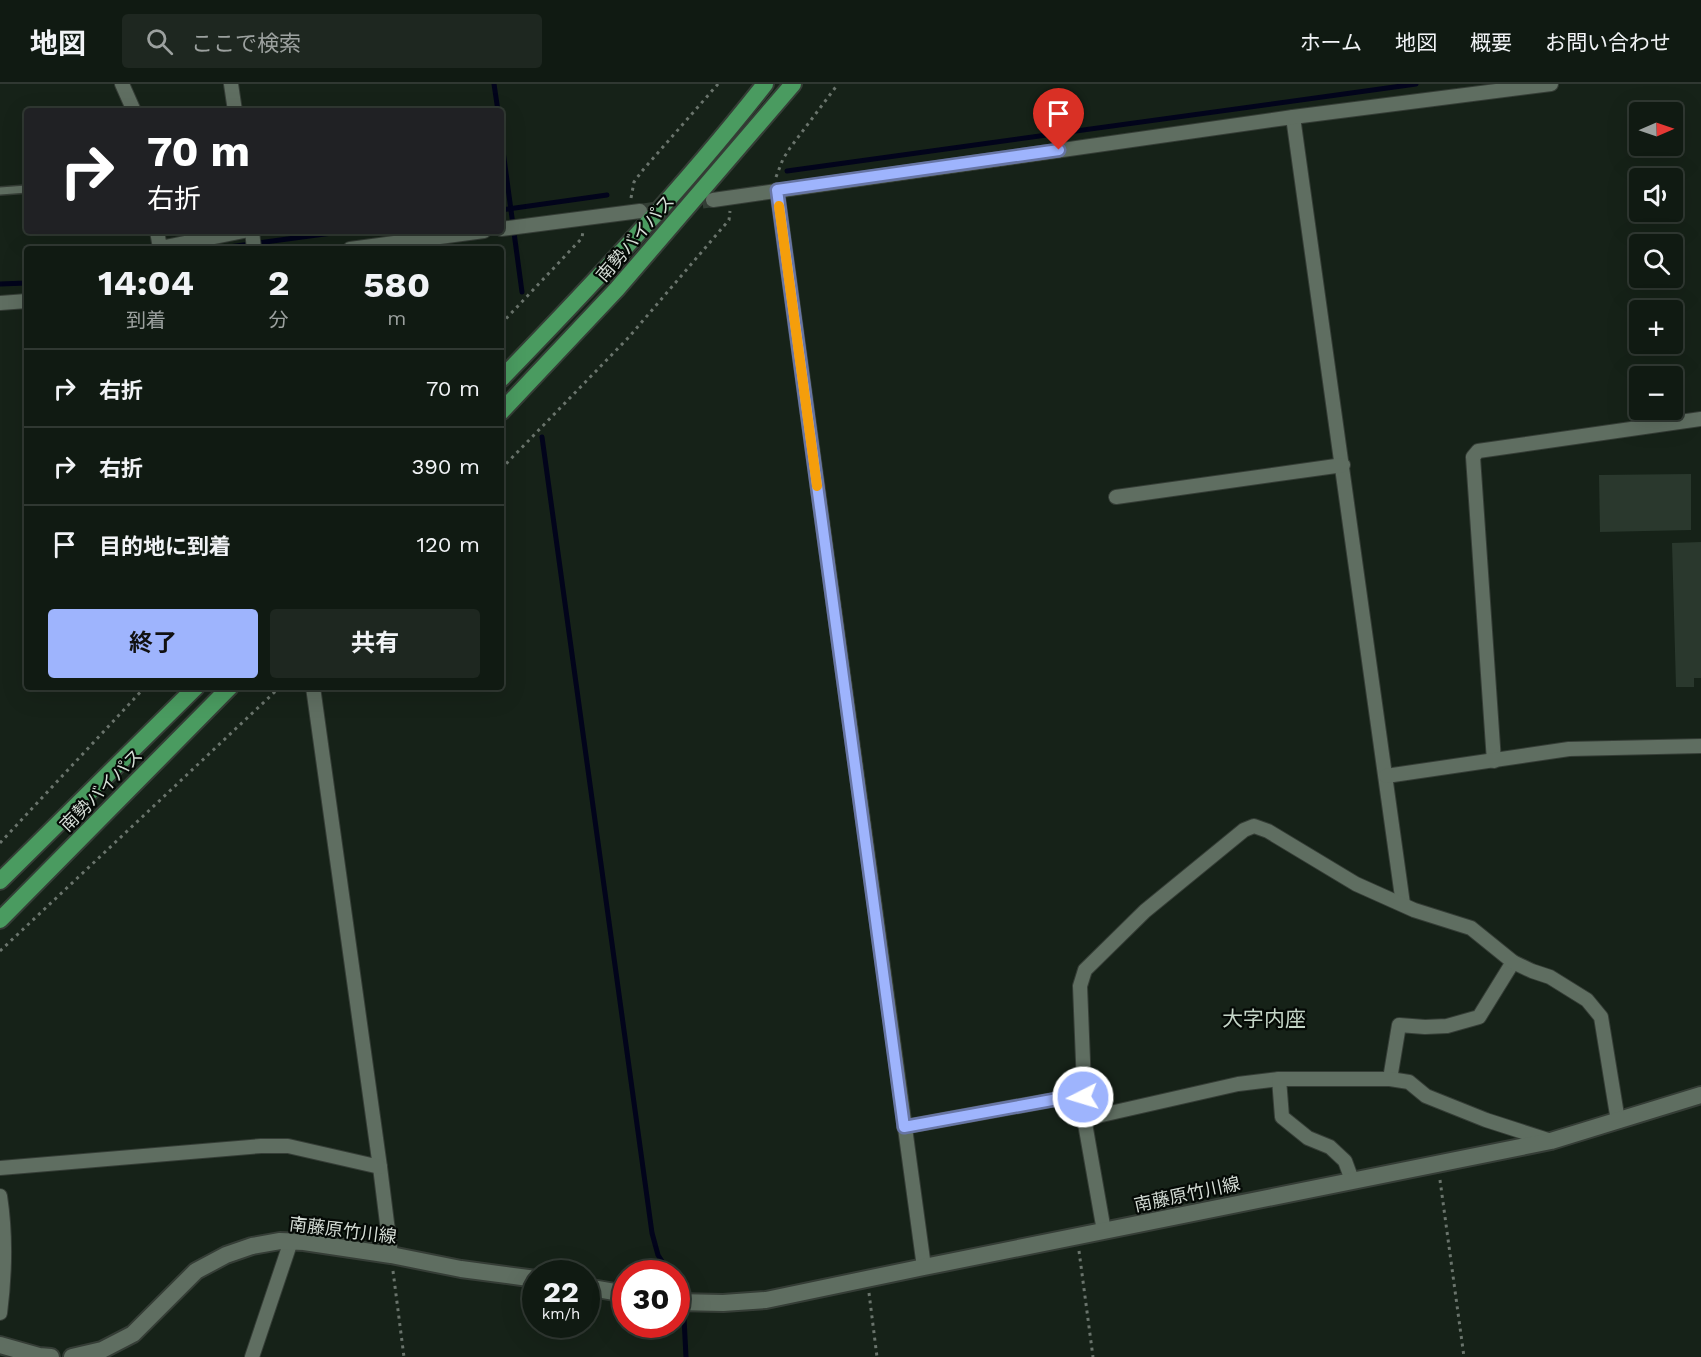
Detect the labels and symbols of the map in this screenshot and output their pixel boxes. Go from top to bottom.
pin [1033,88,1084,150]
north arrow [1629,102,1683,156]
street label: 南勢バイパス [592,190,678,286]
street label: 南勢バイパス [56,745,146,835]
district label: 大字内座 [1222,1006,1306,1031]
position arrow [1051,1065,1115,1129]
street label: 南藤原竹川線 [1132,1173,1242,1215]
street label: 南藤原竹川線 [288,1213,398,1247]
speed limit sign: 30 [612,1260,690,1338]

